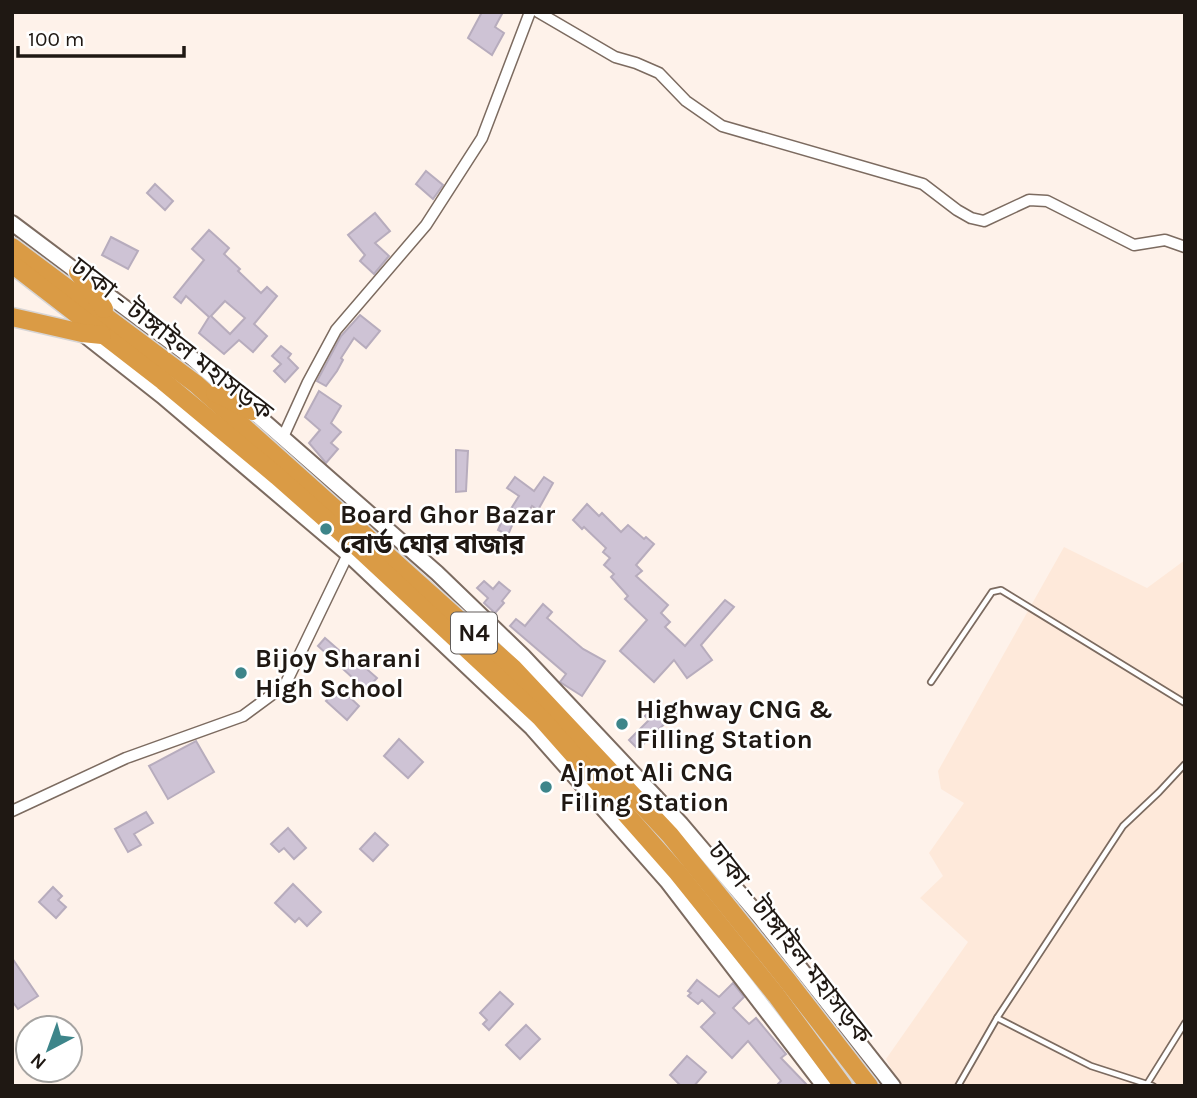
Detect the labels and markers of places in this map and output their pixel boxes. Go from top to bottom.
place label: Board Ghor Bazar বোর্ড ঘোর বাজার [340,499,556,560]
marker: Board Ghor Bazar বোর্ড ঘোর বাজার [318,521,334,537]
place label: Bijoy Sharani High School [255,643,422,704]
marker: Bijoy Sharani High School [233,665,249,681]
place label: Highway CNG & Filling Station [636,694,833,755]
marker: Highway CNG & Filling Station [614,716,630,732]
place label: Ajmot Ali CNG Filing Station [560,757,733,818]
marker: Ajmot Ali CNG Filing Station [538,779,554,795]

